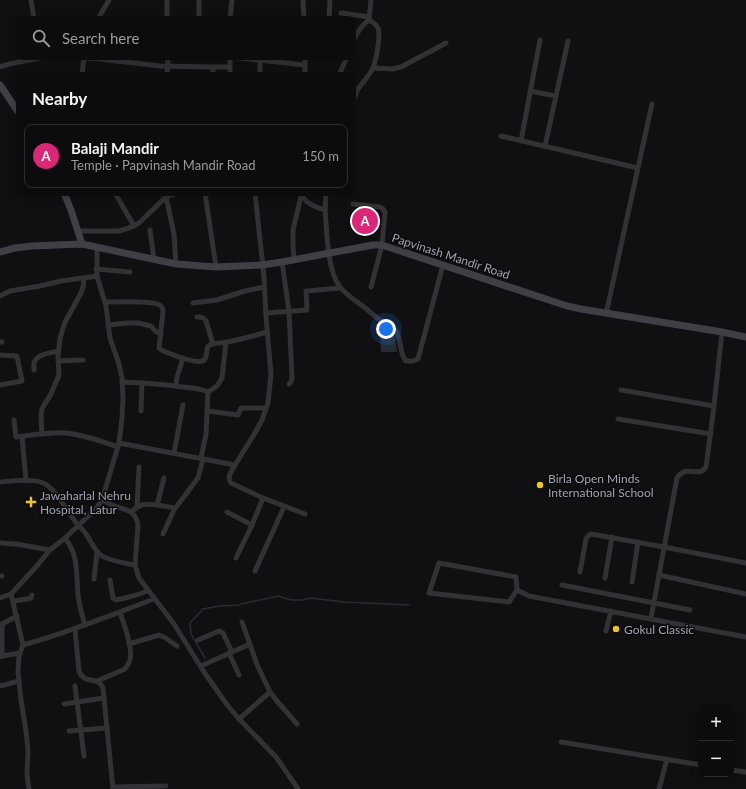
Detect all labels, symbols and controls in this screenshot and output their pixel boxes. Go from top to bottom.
search box [16,16,356,60]
icon: search [30,27,52,49]
text: Search here [62,29,139,47]
text: Nearby [32,88,87,109]
text: Balaji Mandir [71,139,159,157]
text: A [41,148,51,164]
text: 150 m [302,148,339,164]
text: Temple · Papvinash Mandir Road [71,157,255,173]
pin: A [352,206,378,236]
street label: Papvinash Mandir Road [390,230,512,282]
your location [376,319,396,339]
place label: Birla Open Minds International School [548,471,654,500]
marker: Birla Open Minds International School [535,480,545,490]
place label: Jawaharlal Nehru Hospital, Latur [40,488,131,517]
marker: Jawaharlal Nehru Hospital, Latur [25,496,37,508]
place label: Gokul Classic [624,622,694,637]
marker: Gokul Classic [611,624,621,634]
map controls [698,705,734,777]
button: + [698,705,734,741]
button: − [698,741,734,777]

